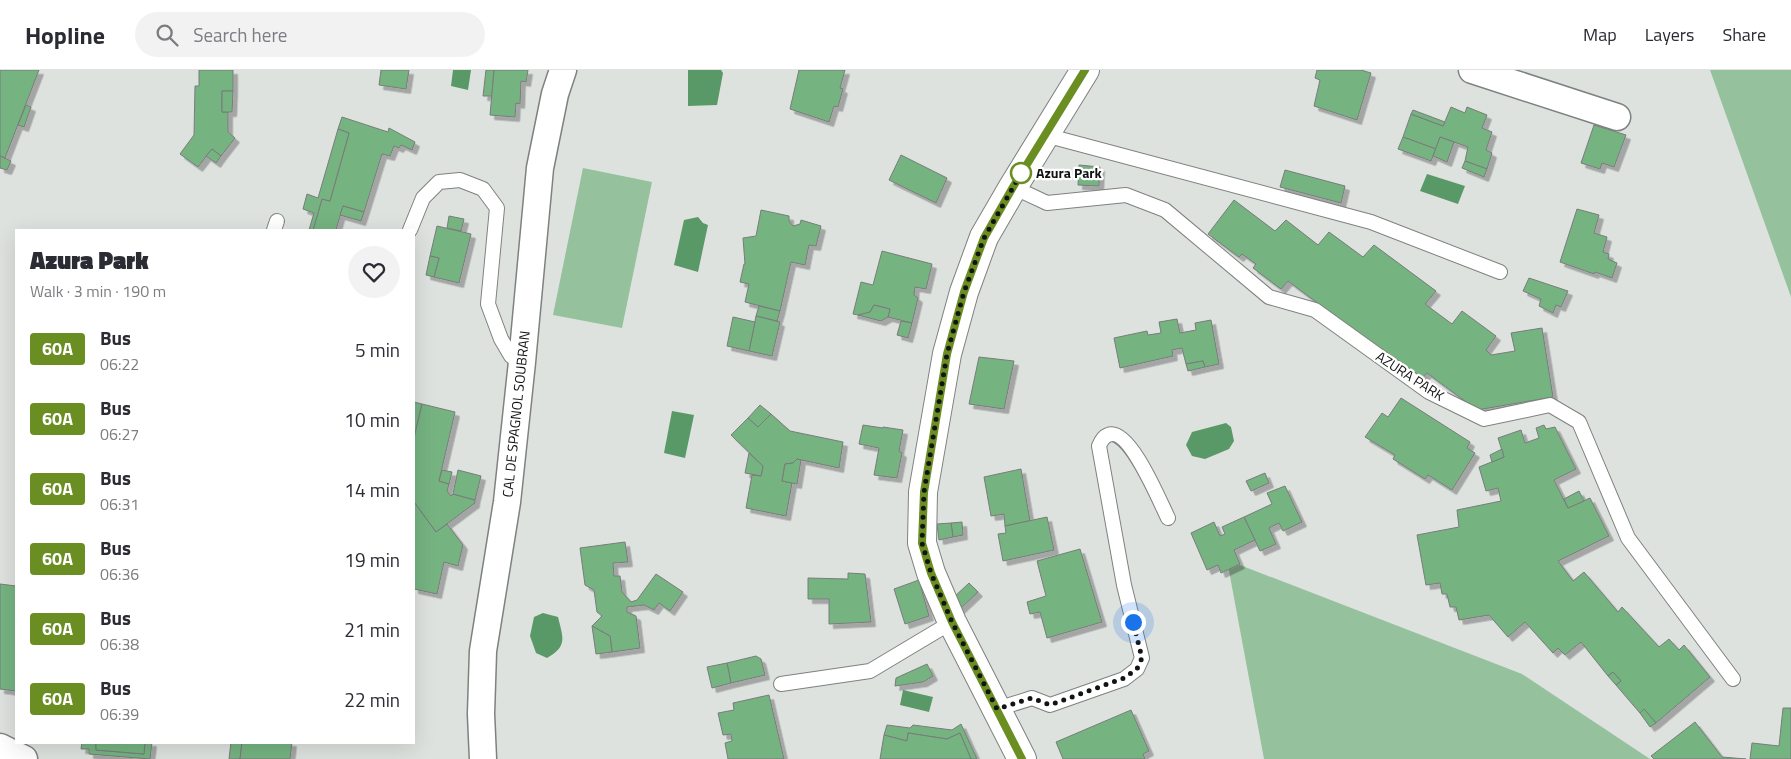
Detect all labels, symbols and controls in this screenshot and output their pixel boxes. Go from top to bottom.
search box [135,12,485,57]
text: Hopline [25,17,105,53]
text: Search here [193,20,287,49]
icon: search [153,21,181,49]
text: Map [1583,21,1617,48]
text: Layers [1645,21,1694,48]
text: Share [1722,21,1766,48]
marker: Azura Park [1010,162,1032,184]
place label: Azura Park [1036,162,1103,183]
text: Azura Park [30,242,148,278]
button: heart [348,246,400,298]
text: Walk · 3 min · 190 m [30,279,166,303]
text: Bus [100,323,131,352]
street label: CAL DE SPAGNOL SOUBRAN [496,330,535,498]
text: 60A [42,335,73,362]
text: 5 min [355,335,400,364]
street label: AZURA PARK [1372,346,1449,406]
text: 06:22 [100,352,139,376]
text: Bus [100,393,131,422]
text: 60A [42,405,73,432]
text: 10 min [344,405,400,434]
text: 06:27 [100,422,139,446]
text: Bus [100,463,131,492]
text: 60A [42,475,73,502]
text: 14 min [344,475,400,504]
text: 06:31 [100,492,139,516]
text: Bus [100,533,131,562]
text: 60A [42,545,73,572]
text: 19 min [344,545,400,574]
text: 06:36 [100,562,139,586]
text: Bus [100,603,131,632]
your location [1121,610,1146,635]
text: 60A [42,615,73,642]
text: 21 min [344,615,400,644]
text: 06:38 [100,632,139,656]
text: Bus [100,673,131,702]
text: 60A [42,685,73,712]
text: 22 min [344,685,400,714]
text: 06:39 [100,702,139,726]

